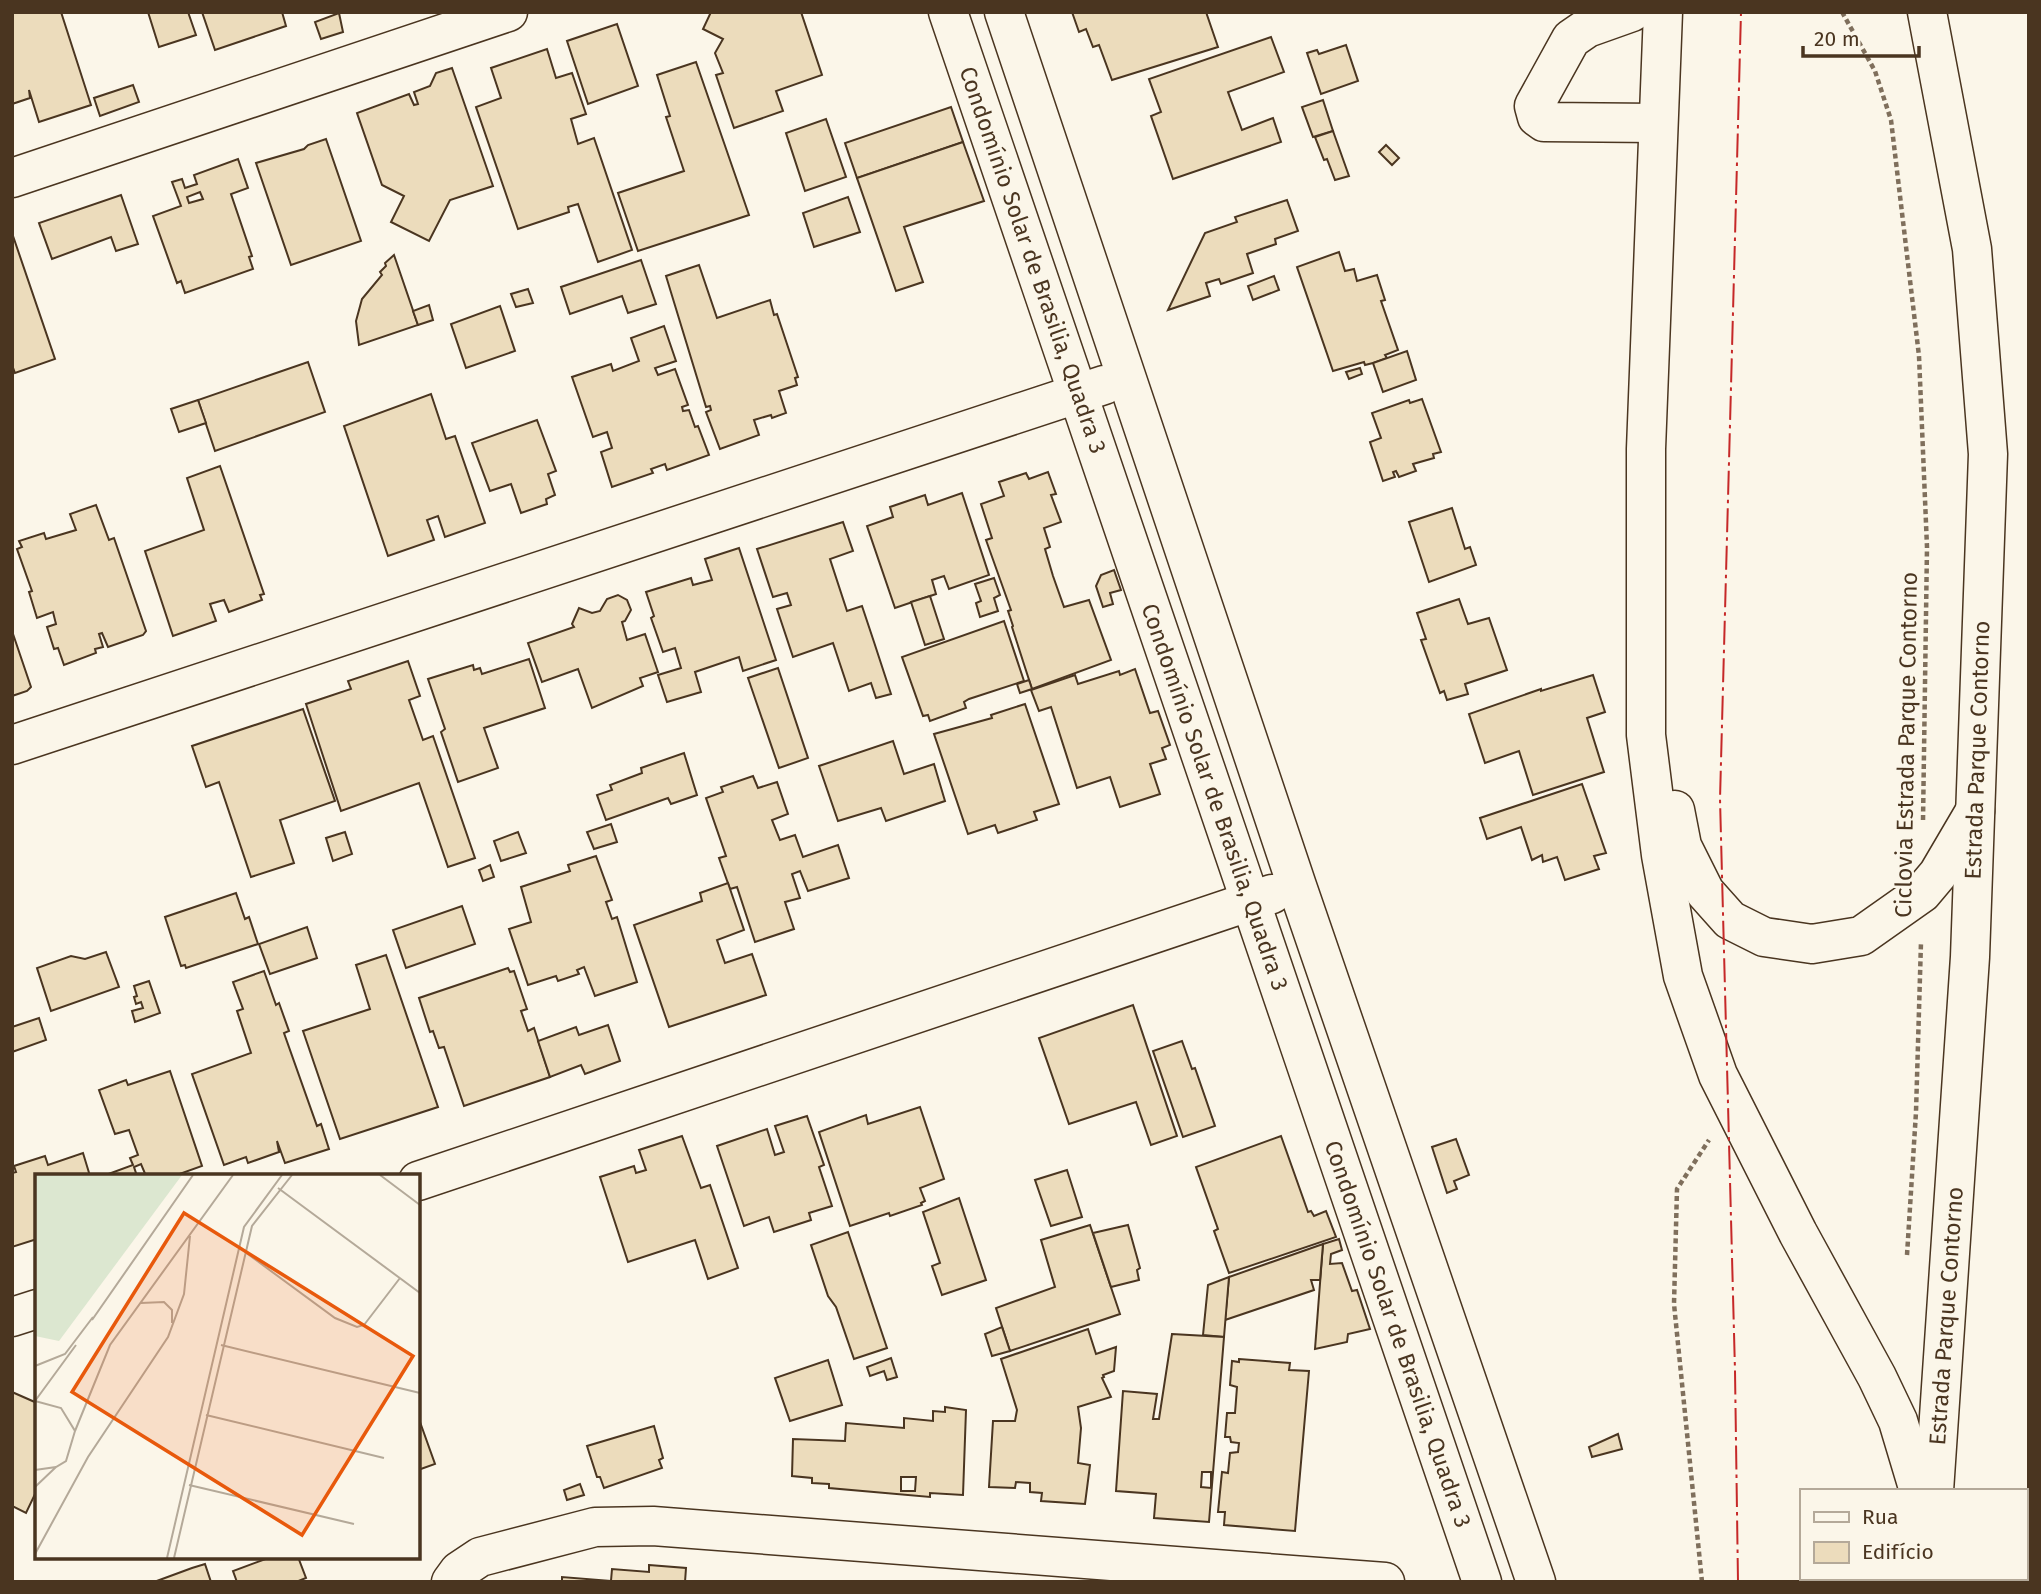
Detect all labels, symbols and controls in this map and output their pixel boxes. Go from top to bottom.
scale bar [1803,14,1918,58]
text: 20 m [1814,26,1860,52]
street label: Condomínio Solar de Brasilia, Quadra 3 [953,63,1113,457]
street label: Ciclovia Estrada Parque Contorno [1889,572,1923,918]
street label: Condomínio Solar de Brasilia, Quadra 3 [1135,600,1295,994]
street label: Estrada Parque Contorno [1958,620,1996,880]
street label: Condomínio Solar de Brasilia, Quadra 3 [1318,1137,1478,1531]
inset map [35,1174,420,1559]
street label: Estrada Parque Contorno [1923,1186,1969,1446]
legend [1800,1489,2027,1580]
text: Rua [1862,1504,1898,1530]
text: Edifício [1862,1539,1934,1565]

